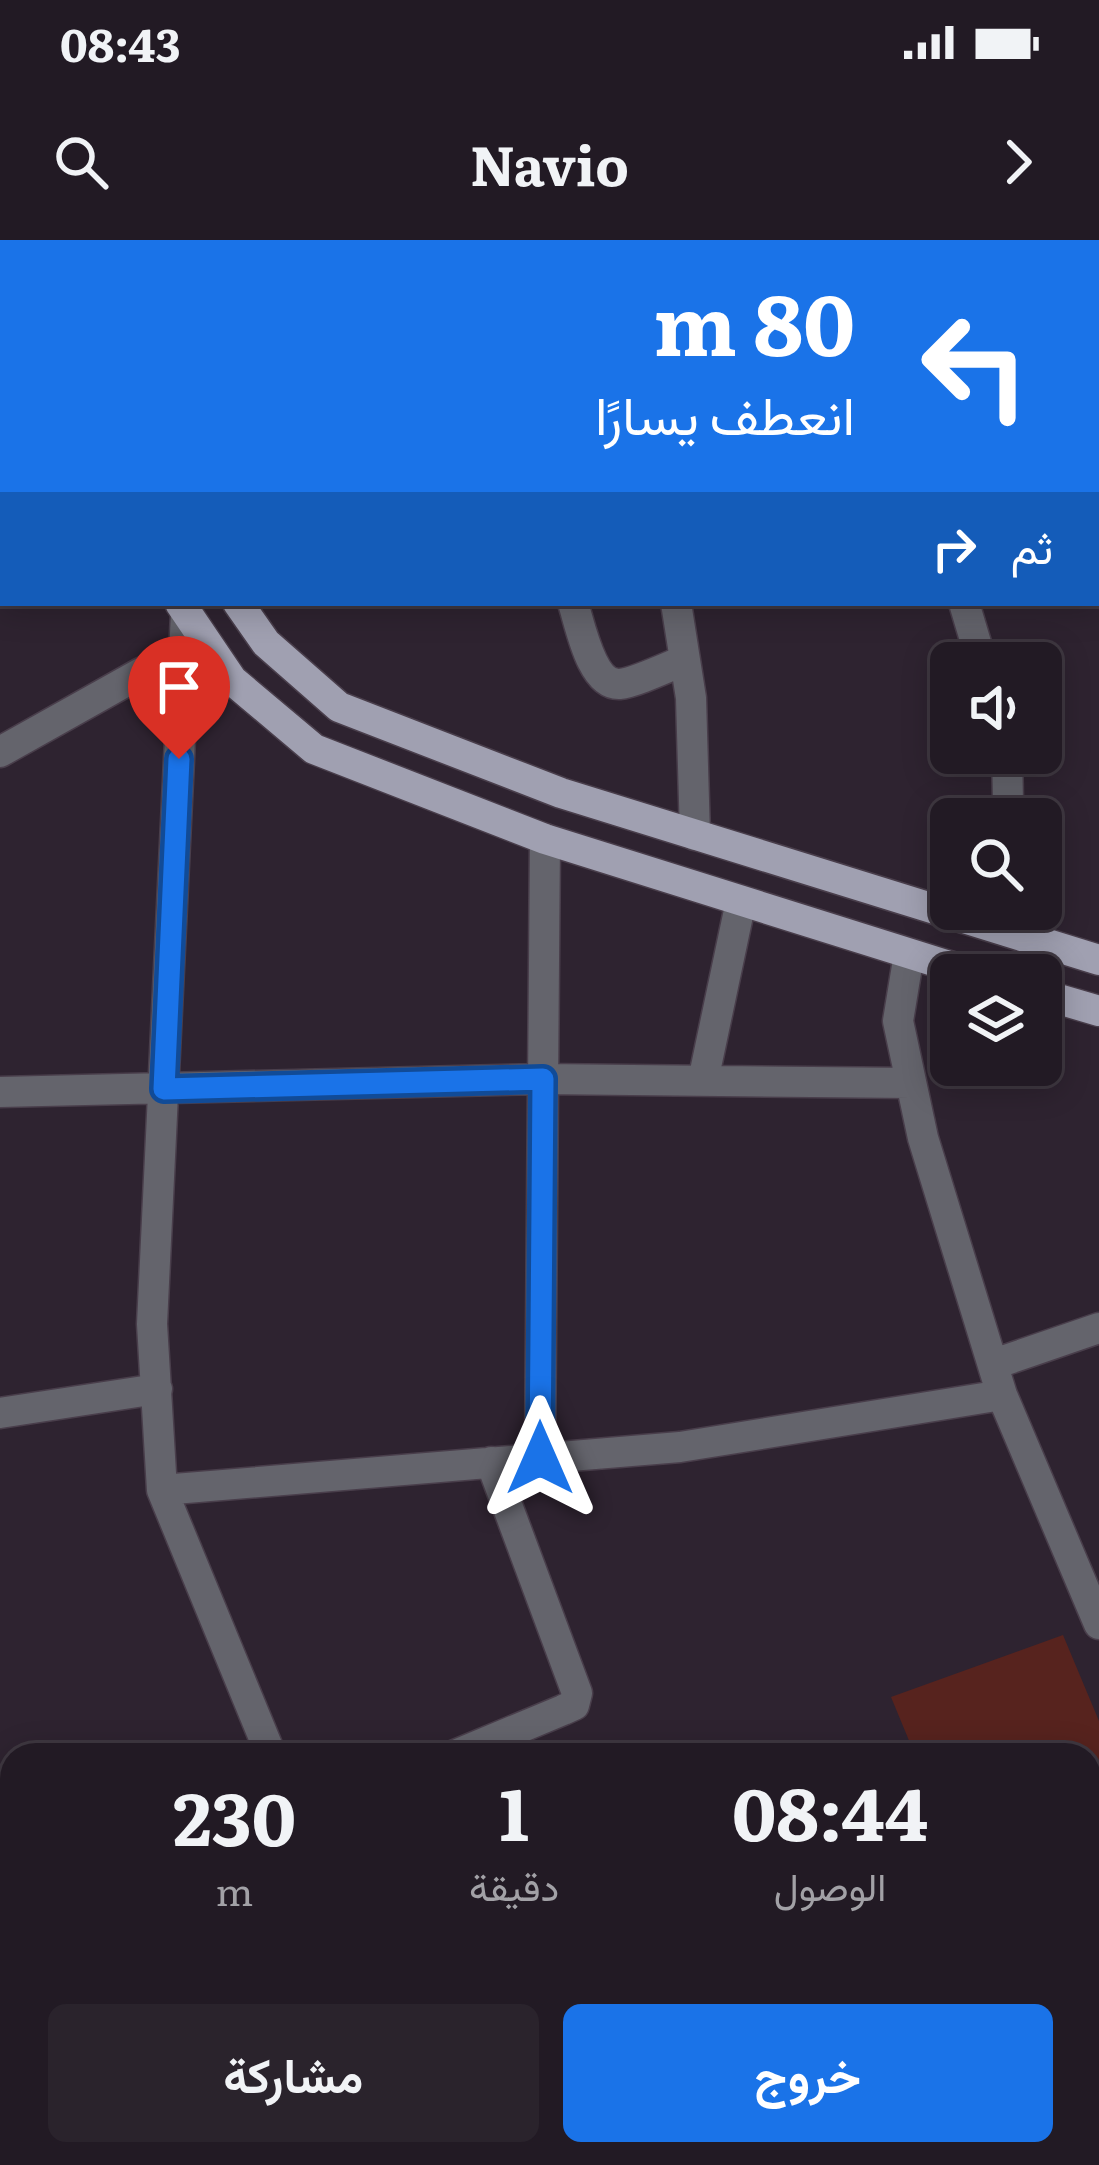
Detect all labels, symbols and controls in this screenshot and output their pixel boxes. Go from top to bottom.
text: 08:43 [60,9,181,76]
text: Navio [470,122,629,203]
icon: search [48,129,114,195]
icon: forward [985,129,1051,195]
text: 80 m [653,257,855,382]
icon: left [897,288,1053,444]
text: انعطف يسارًا [595,371,855,452]
text: ثم [1011,511,1053,578]
icon: right [921,516,987,582]
pin [128,636,230,759]
map controls [930,642,1062,1086]
button: sound [930,642,1062,774]
icon: arrive [146,654,212,720]
button: search [930,798,1062,930]
button: layers [930,954,1062,1086]
position arrow [477,1395,603,1521]
text: 1 [499,1756,529,1863]
text: 08:44 [732,1756,928,1863]
text: 230 [173,1761,296,1868]
text: دقيقة [469,1855,559,1913]
text: الوصول [774,1855,886,1913]
text: m [216,1860,253,1918]
button: مشاركة [48,2004,539,2142]
button: خروج [563,2004,1053,2142]

